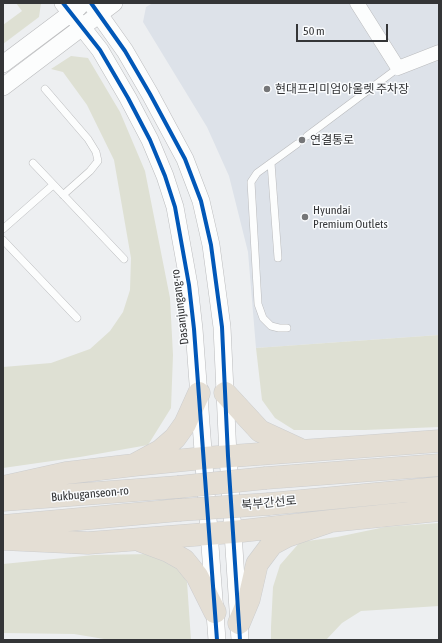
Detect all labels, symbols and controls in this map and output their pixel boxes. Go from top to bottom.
scale bar [298,16,390,42]
text: 50 m [303,24,325,38]
place label: 현대프리미엄아울렛 주차장 [275,82,409,96]
marker: 현대프리미엄아울렛 주차장 [262,84,272,94]
place label: 연결통로 [310,133,354,147]
marker: 연결통로 [297,135,307,145]
place label: Hyundai Premium Outlets [313,203,388,231]
marker: Hyundai Premium Outlets [300,212,310,222]
street label: Dasanjungang-ro [168,268,192,346]
street label: Bukbuganseon-ro [51,483,129,505]
street label: 북부간선로 [241,493,297,513]

